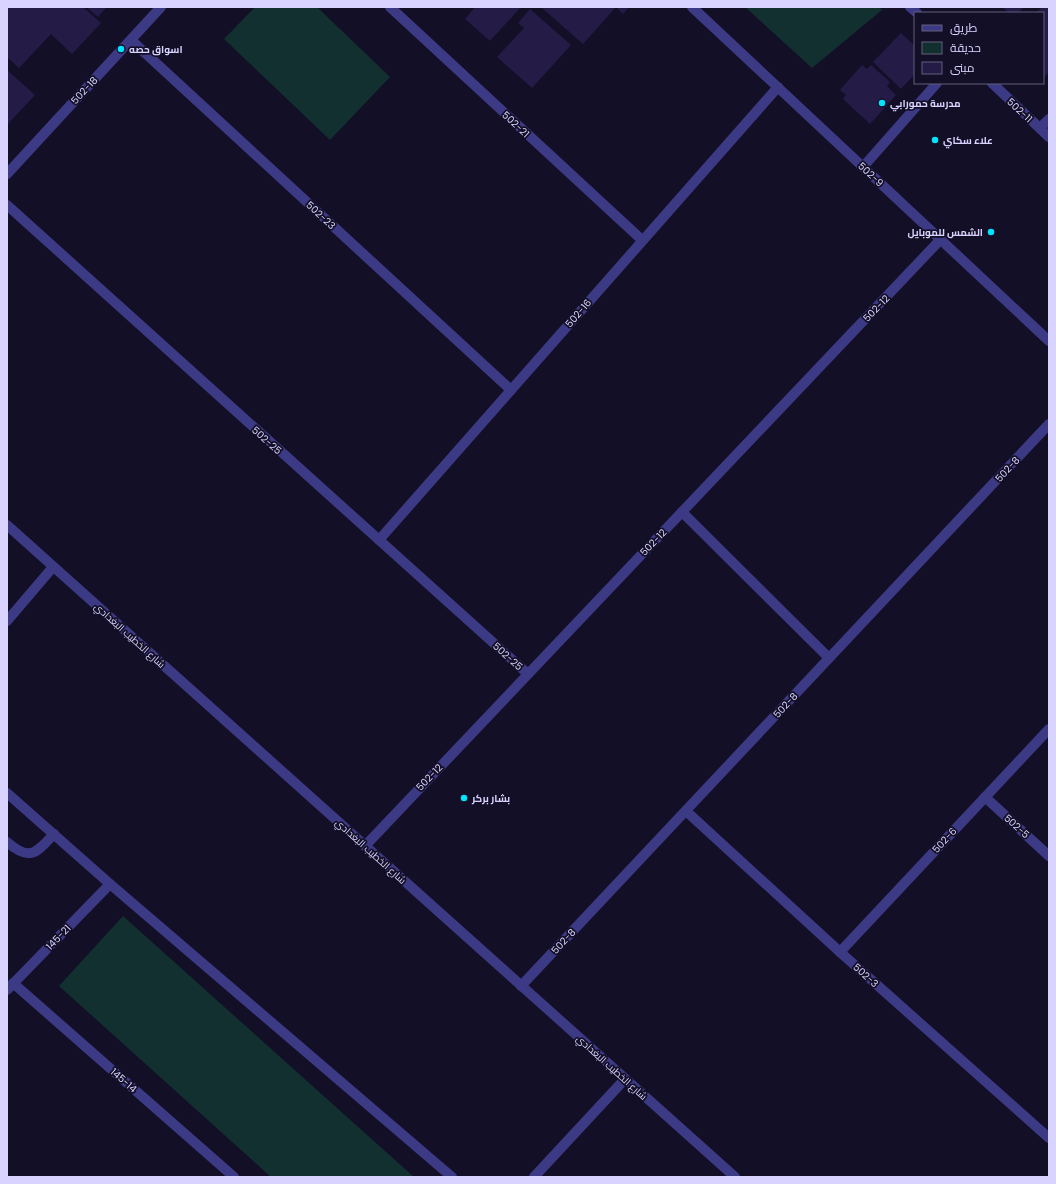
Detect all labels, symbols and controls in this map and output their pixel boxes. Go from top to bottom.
legend [914,12,1044,84]
text: طريق [950,19,978,36]
text: حديقة [950,39,981,56]
place label: اسواق حصه [129,42,183,57]
marker: اسواق حصه [116,44,126,54]
text: مبنى [950,59,975,76]
street label: 502-18 [68,73,101,108]
street label: 502-11 [1003,95,1036,126]
place label: مدرسة حمورابي [890,96,961,112]
marker: مدرسة حمورابي [877,98,887,108]
street label: 502-21 [499,108,533,141]
place label: علاء سكاي [943,133,993,149]
marker: علاء سكاي [930,135,940,145]
street label: 502-9 [855,159,887,190]
street label: 502-23 [303,198,339,233]
place label: الشمس للموبايل [908,225,983,240]
marker: الشمس للموبايل [986,227,996,237]
street label: 502-12 [860,291,893,325]
street label: 502-16 [562,296,595,331]
street label: 502-25 [248,423,285,458]
street label: 502-8 [992,453,1023,485]
street label: 502-12 [637,525,670,559]
street label: شارع الخطيب البغدادي [91,599,169,672]
street label: 502-25 [489,639,526,674]
street label: 502-8 [770,689,801,721]
street label: 502-12 [413,760,446,794]
place label: بشار بركر [471,791,510,806]
marker: بشار بركر [459,793,469,803]
street label: 502-5 [1000,811,1033,842]
street label: شارع الخطيب البغدادي [332,815,410,888]
street label: 502-6 [929,824,960,856]
street label: 145-21 [42,921,74,953]
street label: 502-8 [548,925,579,957]
street label: 502-3 [850,960,882,991]
street label: شارع الخطيب البغدادي [573,1031,651,1104]
street label: 145-14 [107,1065,140,1096]

